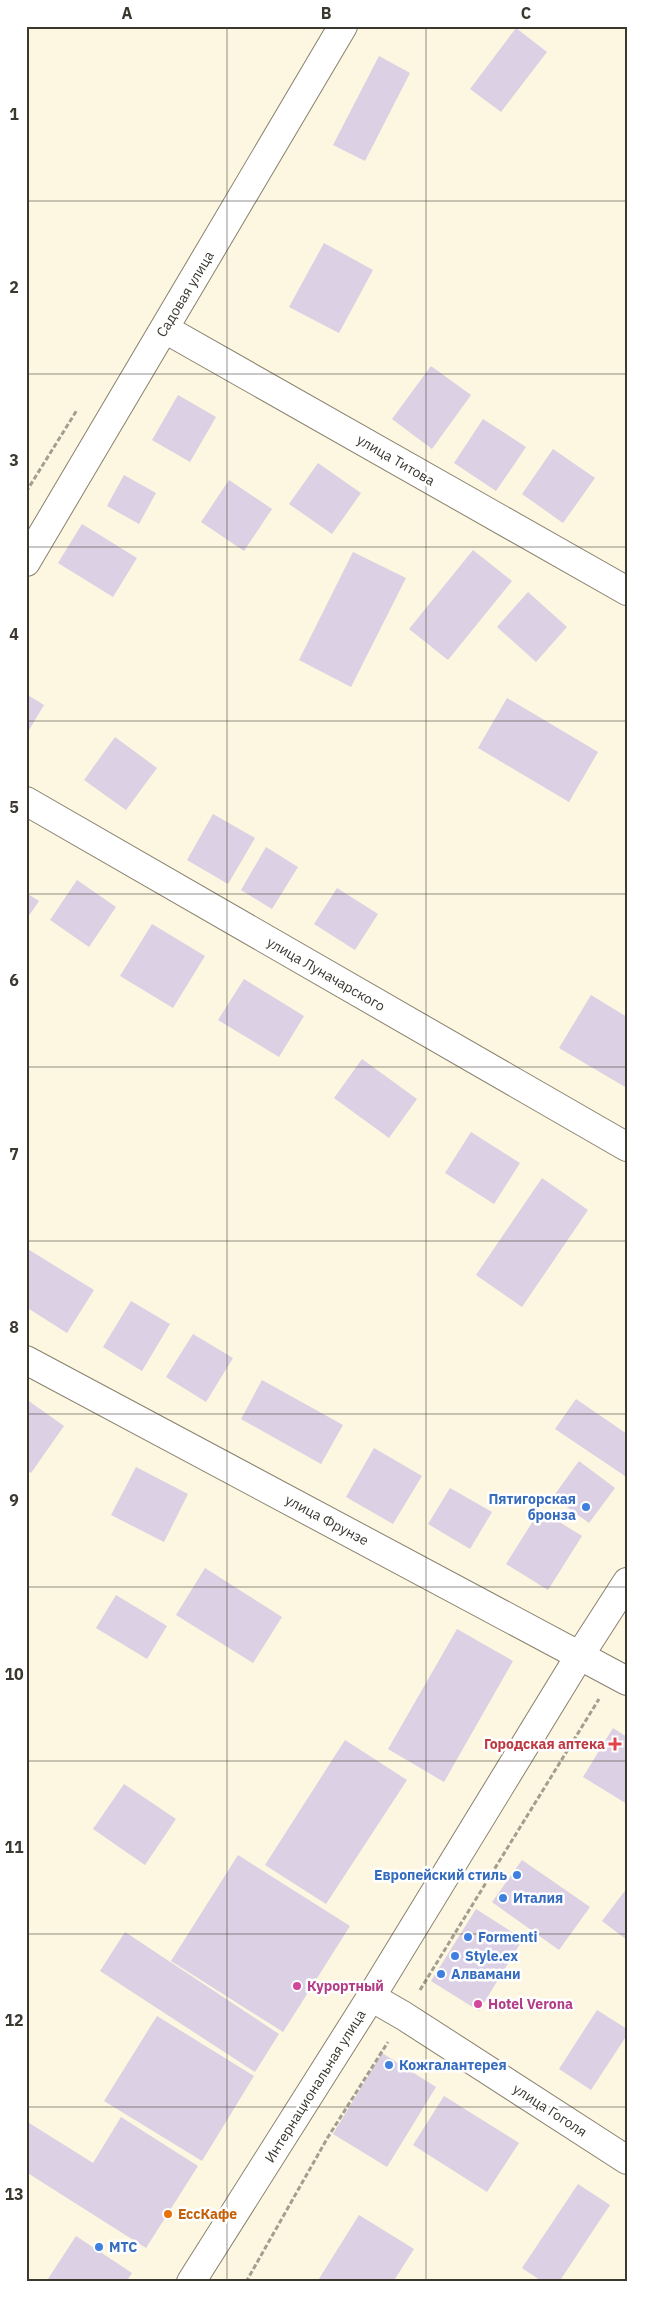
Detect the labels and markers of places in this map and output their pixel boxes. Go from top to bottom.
place label: Пятигорская бронза [488,1490,576,1524]
marker: Пятигорская бронза [580,1501,592,1513]
place label: Городская аптека [484,1735,605,1753]
marker: Городская аптека [609,1738,621,1750]
place label: Европейский стиль [374,1866,507,1884]
marker: Европейский стиль [511,1869,523,1881]
place label: Италия [513,1889,563,1907]
marker: Италия [497,1892,509,1904]
place label: Formenti [478,1928,537,1946]
marker: Formenti [462,1931,474,1943]
place label: Style.ex [465,1947,518,1965]
marker: Style.ex [449,1950,461,1962]
place label: Алвамани [451,1965,521,1983]
marker: Алвамани [435,1968,447,1980]
place label: Курортный [307,1977,384,1995]
marker: Курортный [291,1980,303,1992]
place label: Hotel Verona [488,1995,573,2013]
marker: Hotel Verona [472,1998,484,2010]
place label: Кожгалантерея [399,2056,507,2074]
marker: Кожгалантерея [383,2059,395,2071]
place label: ЕссКафе [178,2205,237,2223]
marker: ЕссКафе [162,2208,174,2220]
place label: МТС [109,2238,137,2256]
marker: МТС [93,2241,105,2253]

